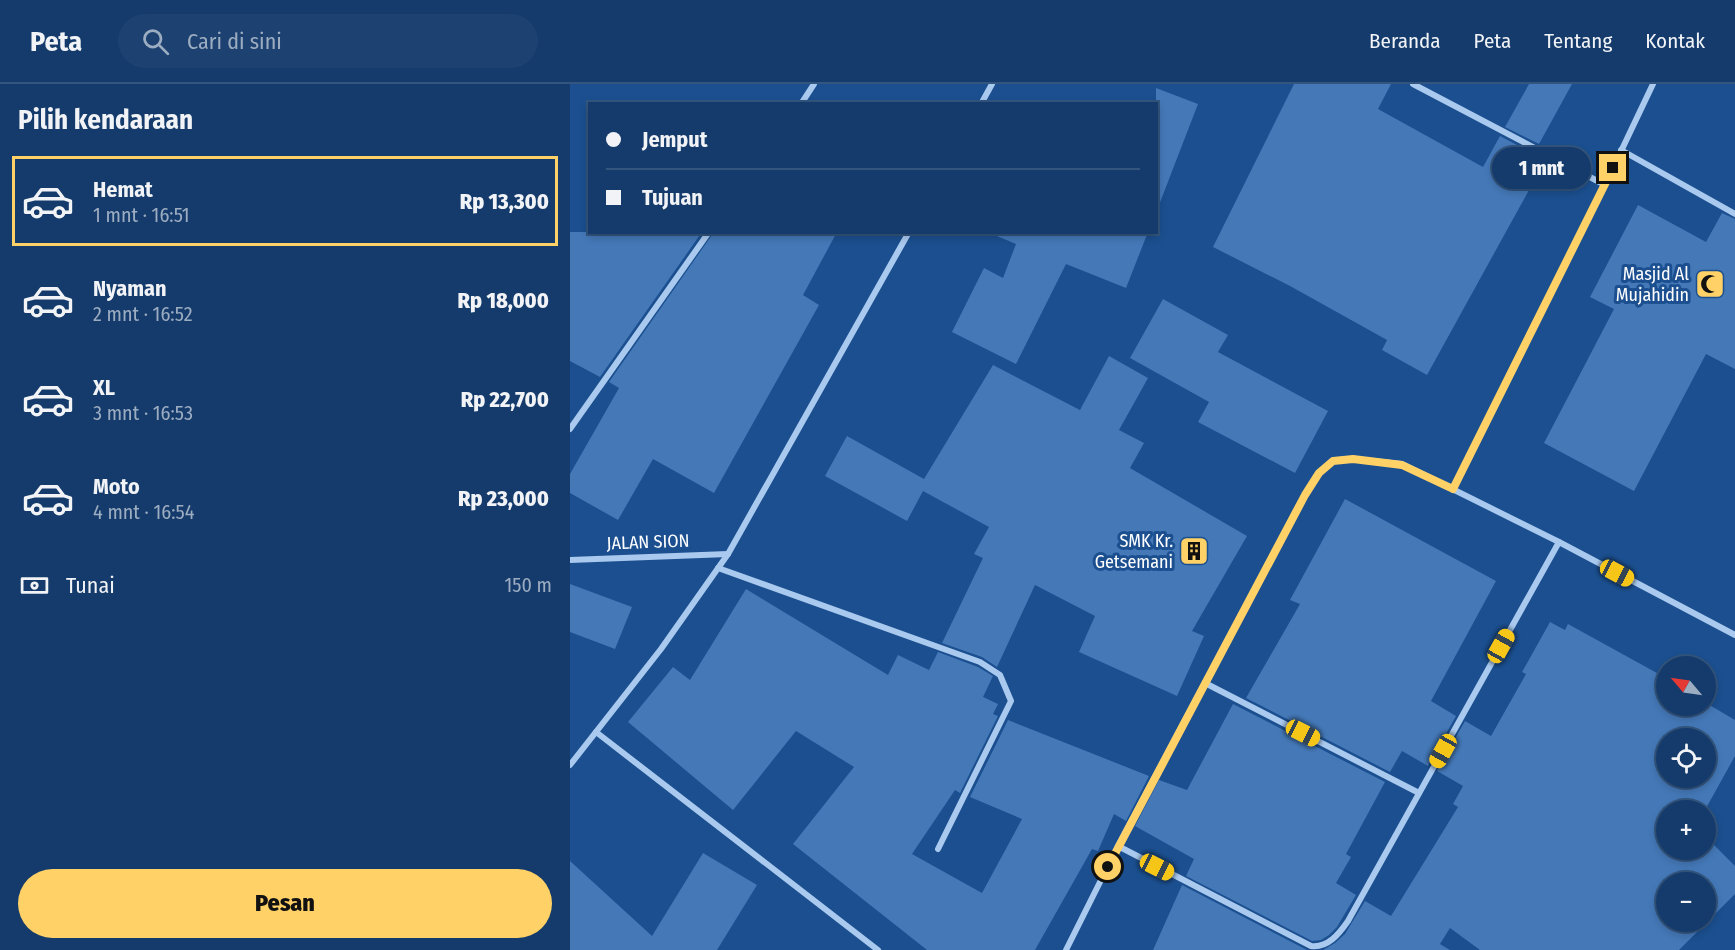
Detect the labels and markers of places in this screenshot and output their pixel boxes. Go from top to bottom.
place label: Masjid Al Mujahidin [1616,263,1689,306]
mosque icon: Masjid Al Mujahidin [1694,268,1726,300]
place label: SMK Kr. Getsemani [1095,530,1173,573]
building icon: SMK Kr. Getsemani [1178,535,1210,567]

